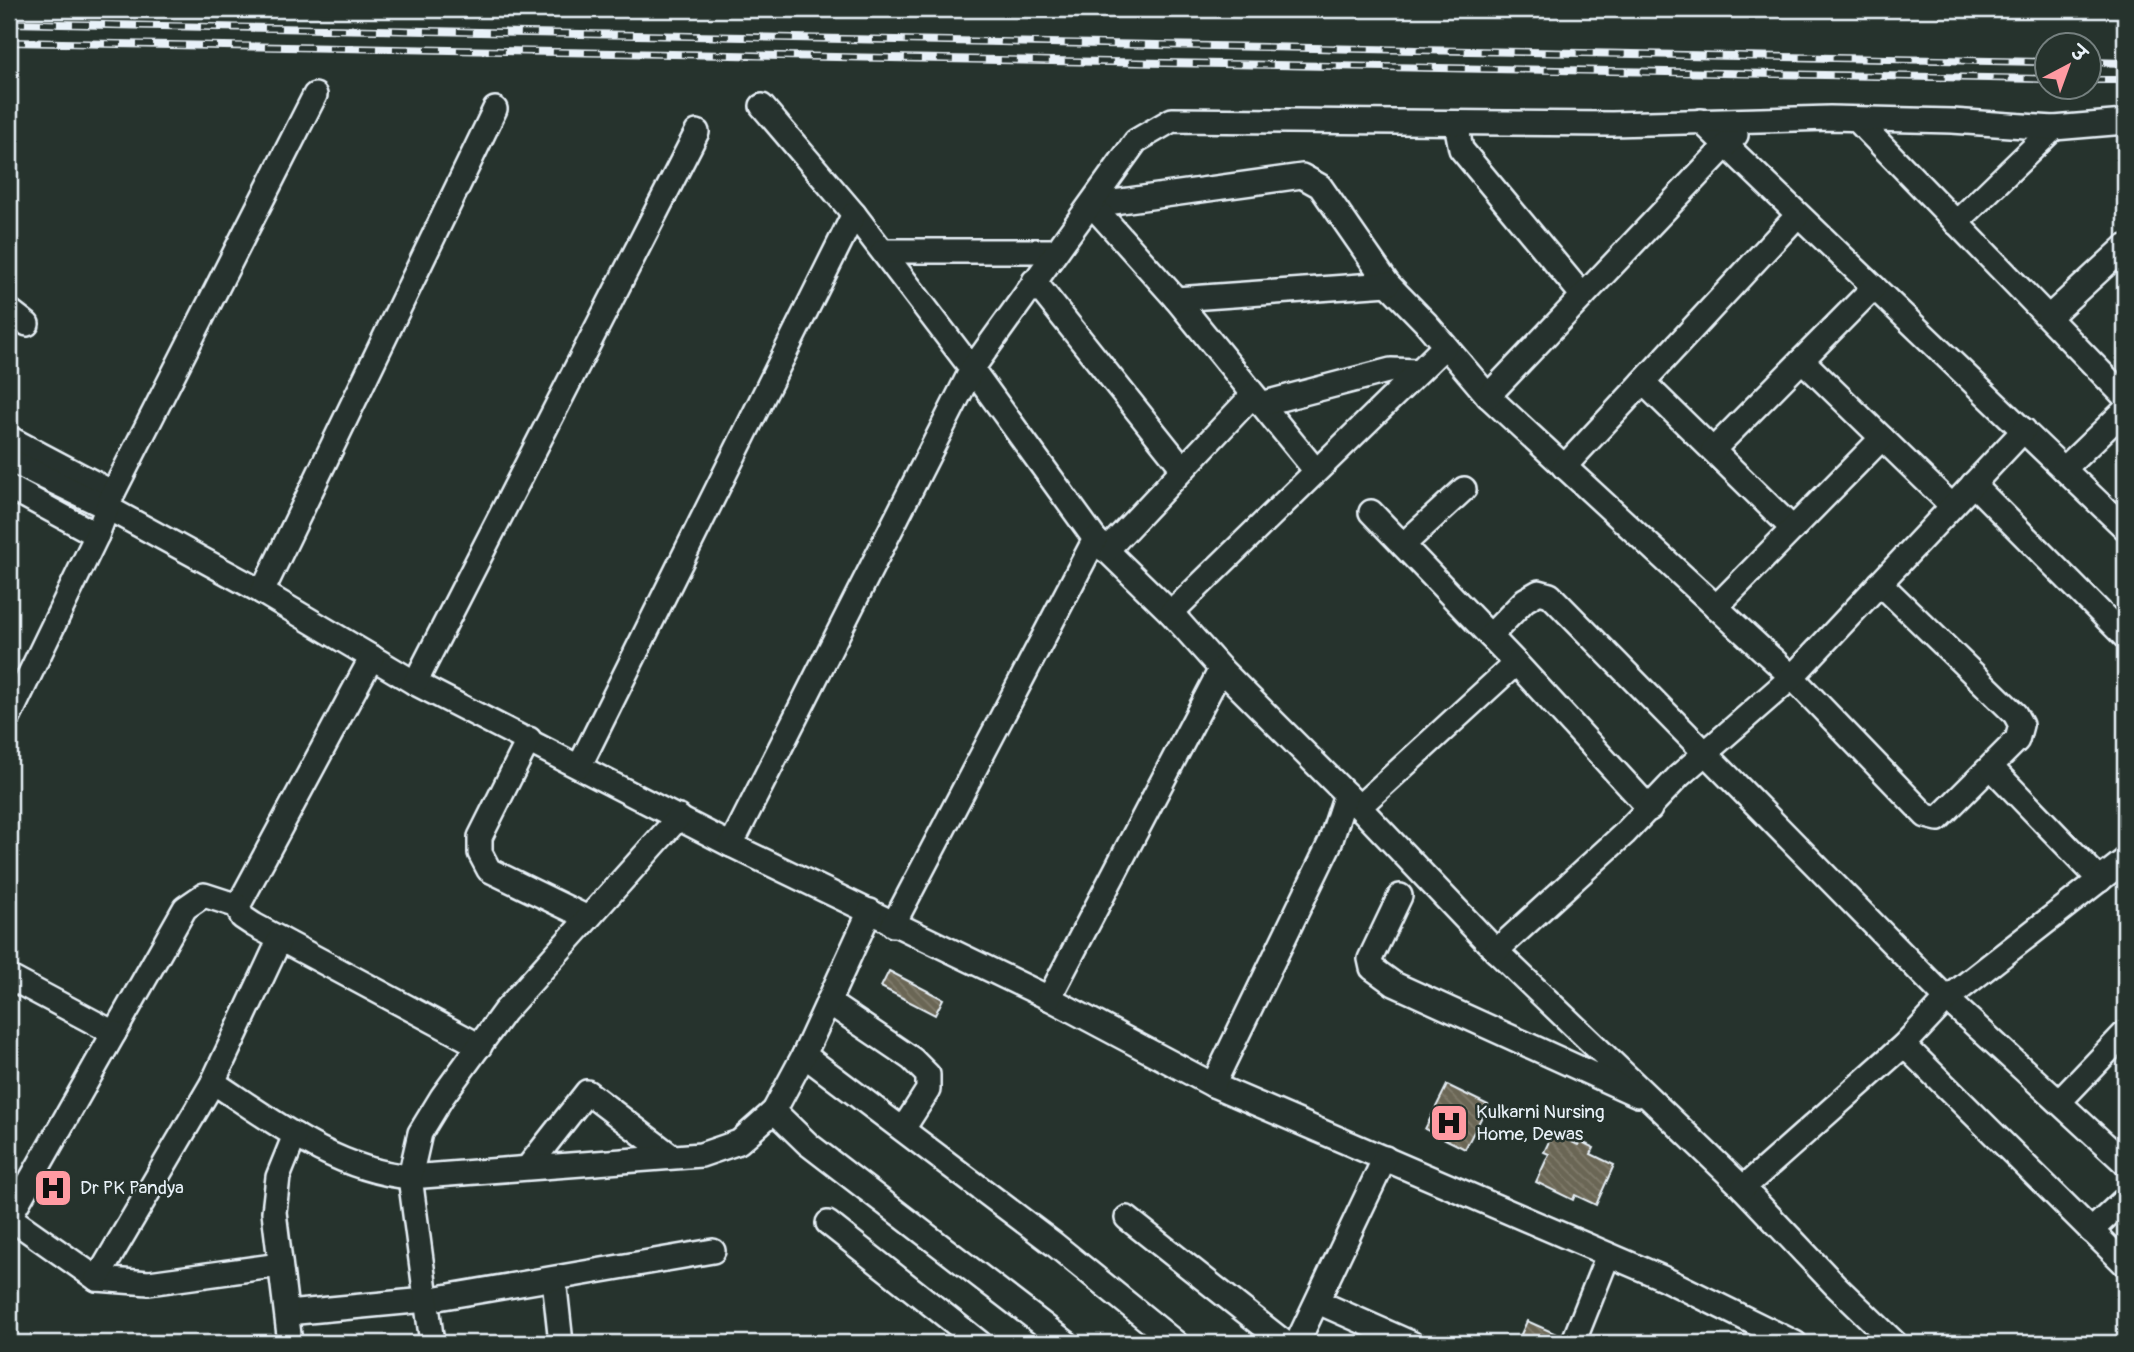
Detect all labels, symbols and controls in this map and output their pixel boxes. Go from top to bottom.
north arrow [2032,32,2102,102]
text: उ [2064,39,2093,69]
place label: Kulkarni Nursing Home, Dewas [1476,1100,1605,1146]
hospital icon: Kulkarni Nursing Home, Dewas [1428,1102,1470,1144]
hospital icon: Dr PK Pandya [32,1167,74,1209]
place label: Dr PK Pandya [80,1176,184,1200]

